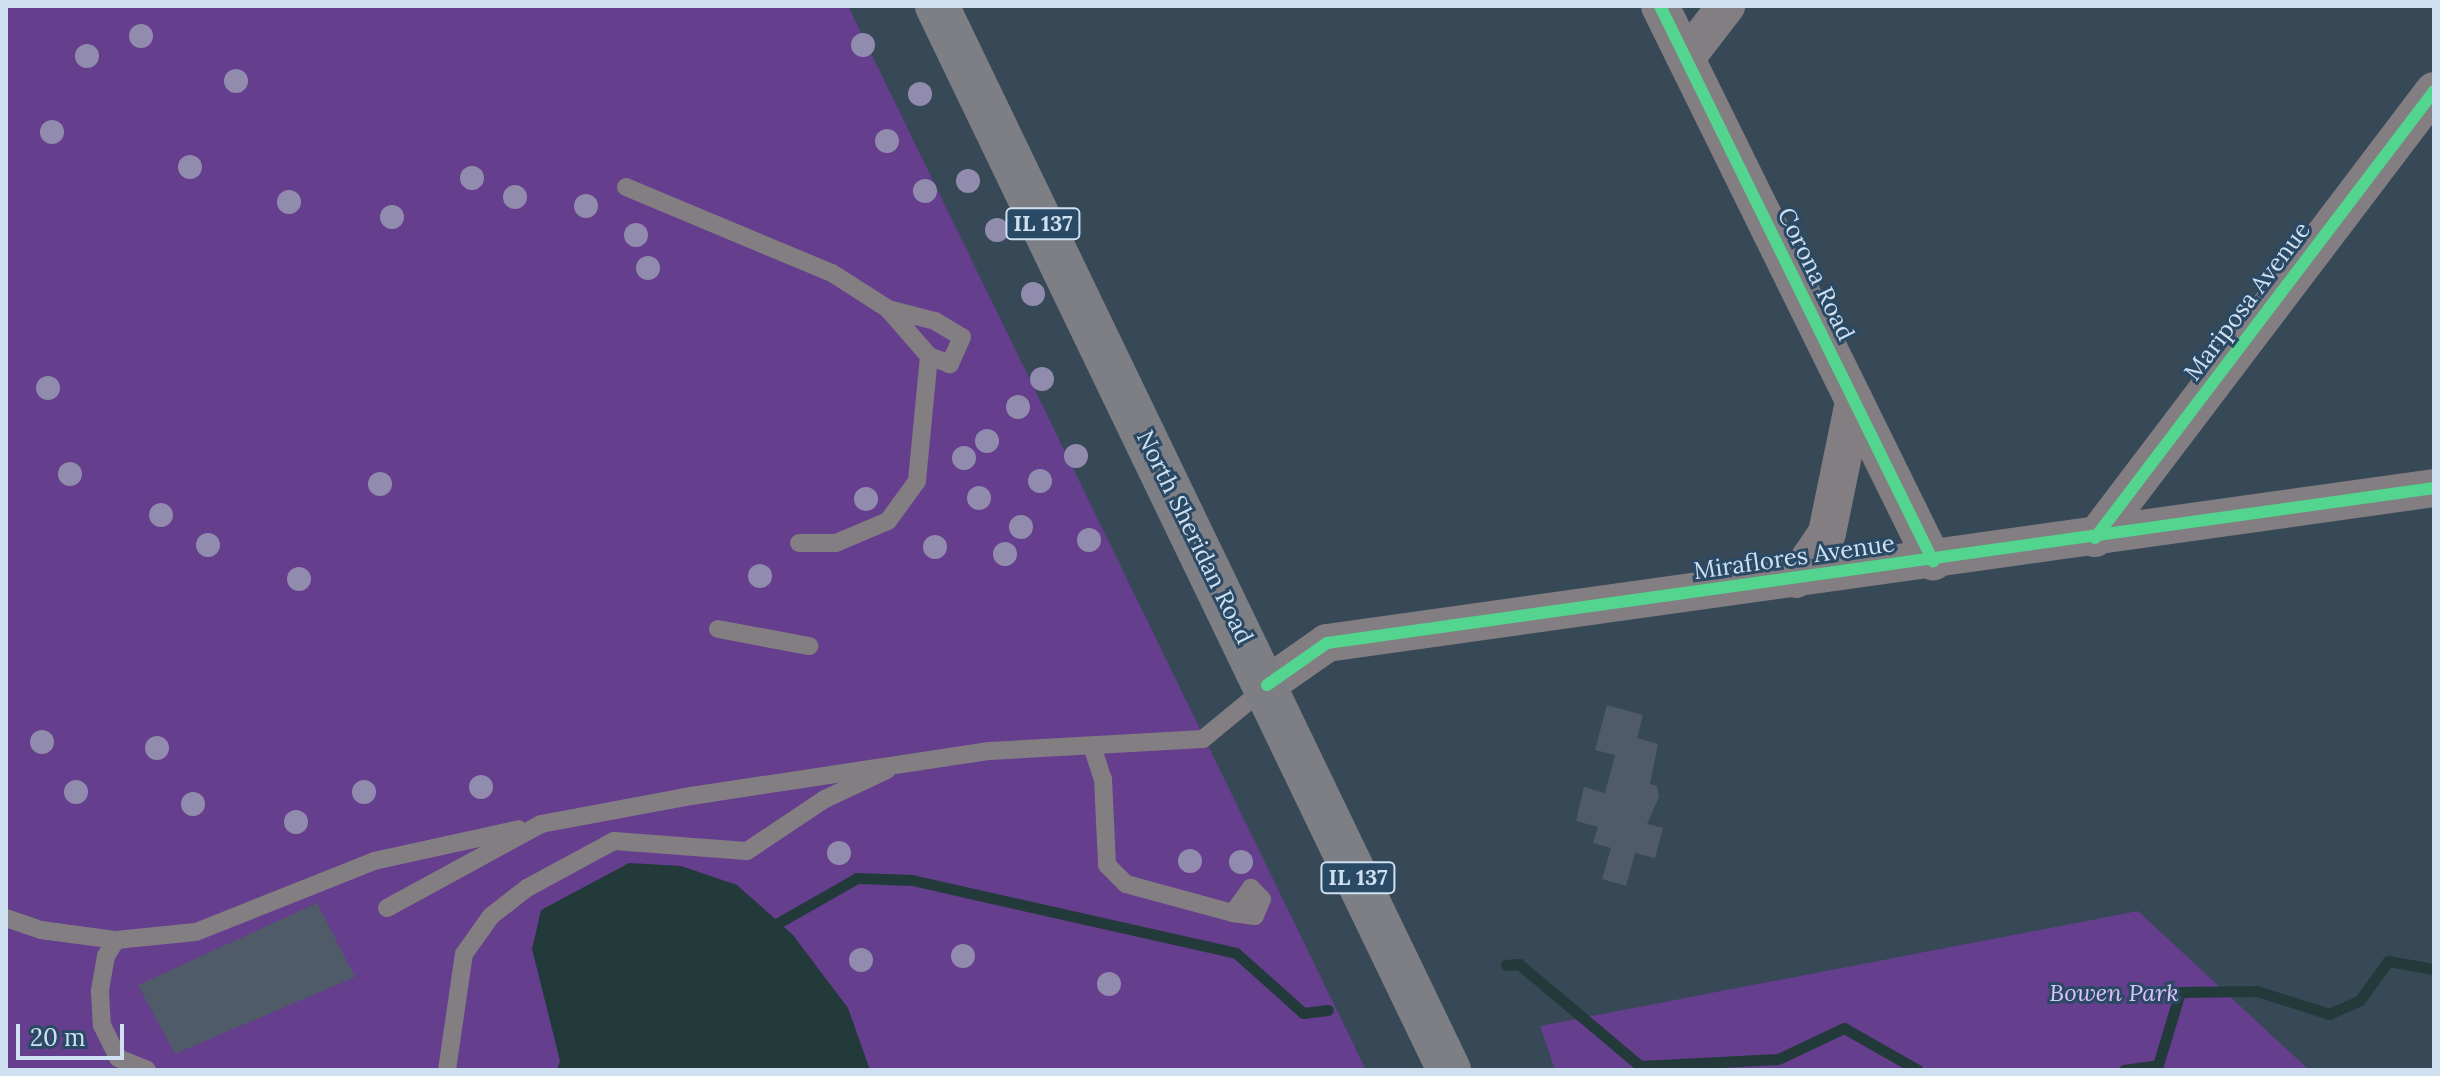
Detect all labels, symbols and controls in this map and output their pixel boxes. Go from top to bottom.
street label: Corona Road [1771,203,1861,345]
road number: IL 137 [1005,206,1081,242]
street label: Mariposa Avenue [2178,216,2316,386]
street label: North Sheridan Road [1131,426,1259,648]
street label: Miraflores Avenue [1692,529,1896,585]
road number: IL 137 [1320,860,1396,896]
park label: Bowen Park [2049,979,2179,1007]
scale bar [20,1008,128,1058]
text: 20 m [30,1022,86,1053]

